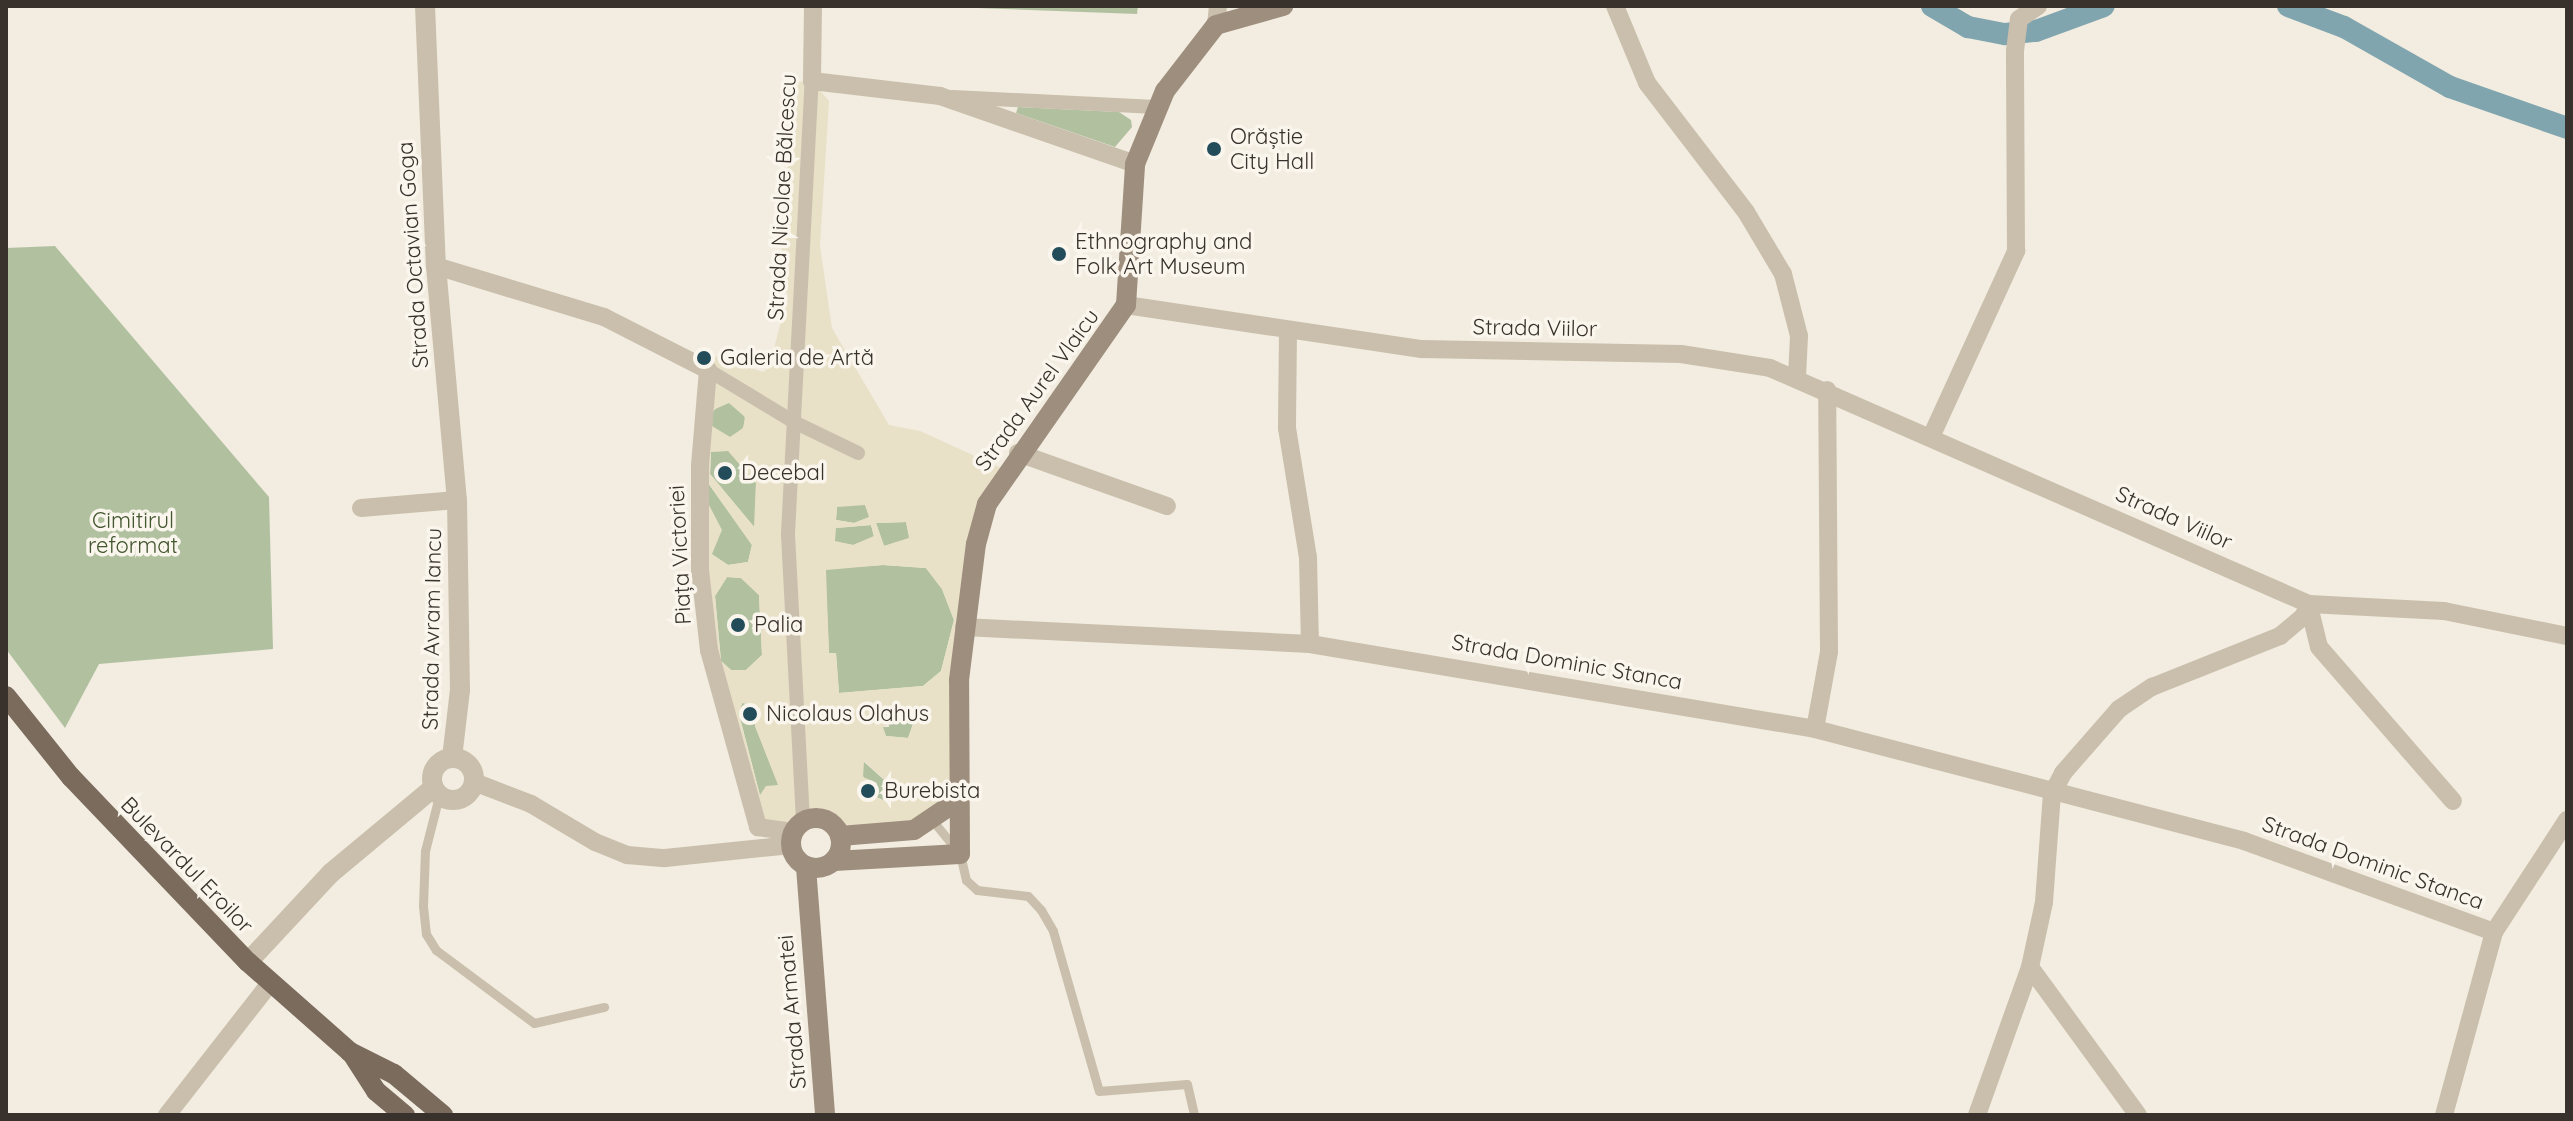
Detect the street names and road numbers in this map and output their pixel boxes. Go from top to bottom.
street label: Strada Nicolae Bălcescu [762,73,802,321]
street label: Strada Octavian Goga [392,141,434,369]
street label: Strada Aurel Vlaicu [969,304,1105,476]
street label: Strada Viilor [1472,314,1598,342]
street label: Strada Viilor [2112,481,2236,555]
street label: Piața Victoriei [663,485,697,625]
street label: Strada Avram Iancu [417,528,447,730]
street label: Strada Dominic Stanca [1450,629,1684,695]
street label: Bulevardul Eroilor [115,791,259,939]
street label: Strada Dominic Stanca [2259,811,2487,915]
street label: Strada Armatei [772,934,812,1090]

